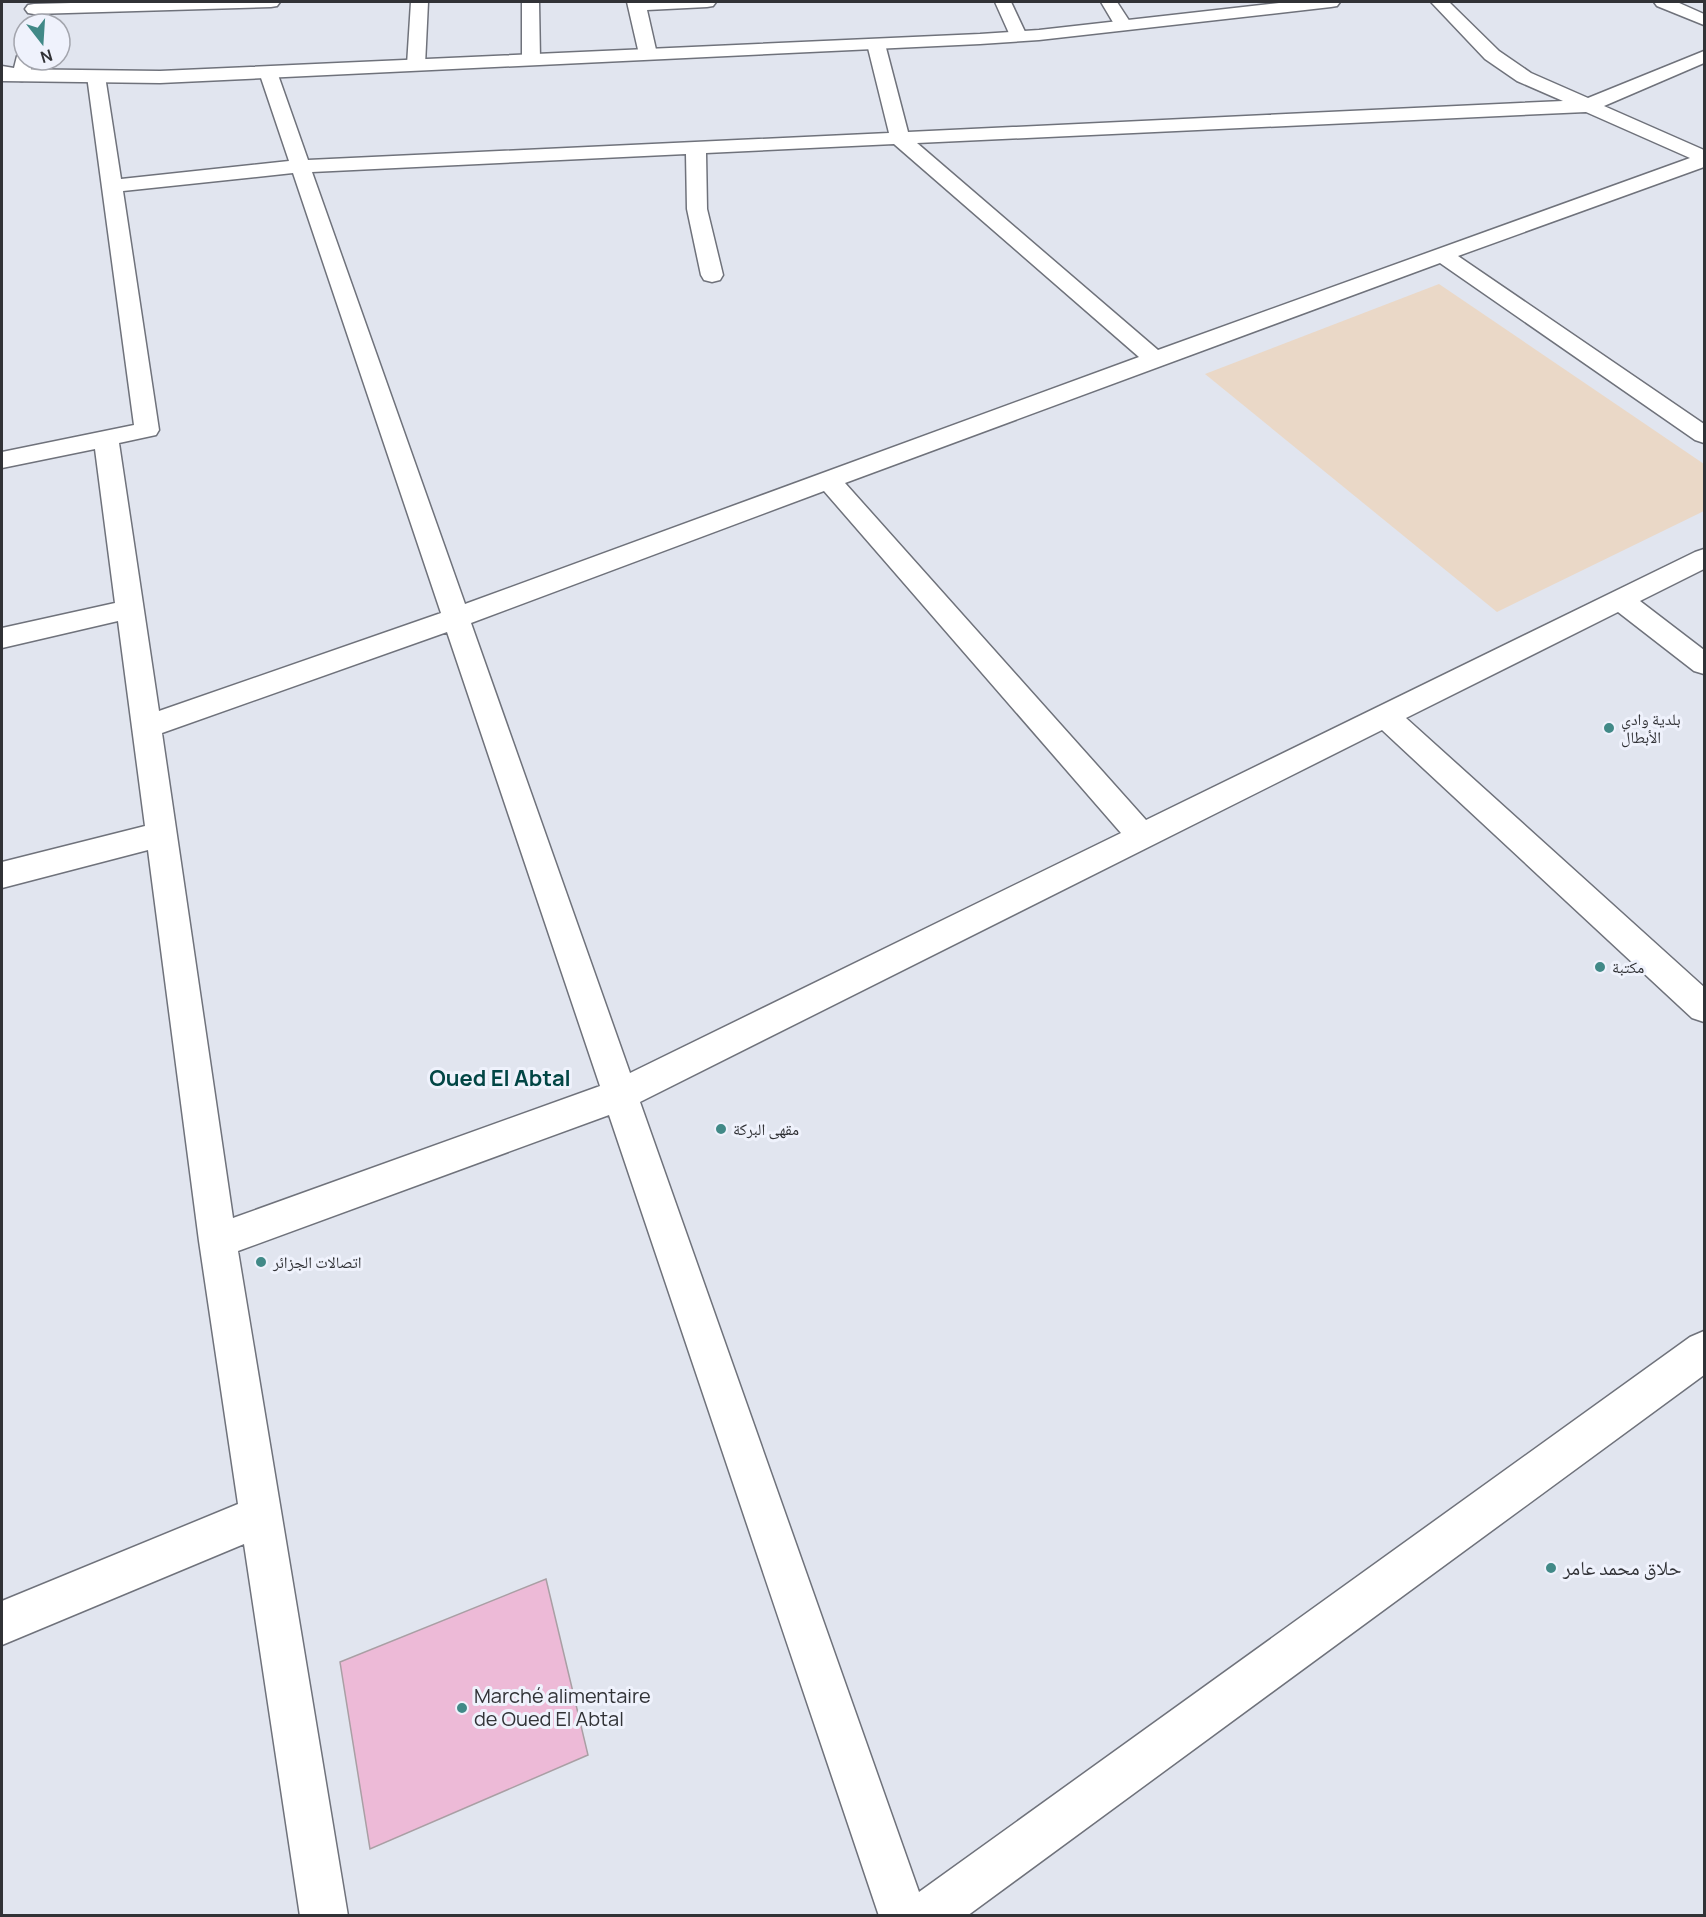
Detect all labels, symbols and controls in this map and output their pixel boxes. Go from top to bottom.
north arrow [12,12,72,72]
text: N [38,44,55,69]
place label: بلدية وادي الأبطال [1621,708,1681,748]
marker: بلدية وادي الأبطال [1602,721,1616,735]
place label: مكتبة [1612,956,1644,978]
marker: مكتبة [1593,960,1607,974]
district label: Oued El Abtal [429,1063,571,1093]
place label: مقهى البركة [733,1118,799,1140]
marker: مقهى البركة [714,1122,728,1136]
place label: اتصالات الجزائر [272,1251,362,1273]
marker: اتصالات الجزائر [254,1255,268,1269]
place label: حلاق محمد عامر [1562,1554,1682,1581]
marker: حلاق محمد عامر [1544,1561,1558,1575]
place label: Marché alimentaire de Oued El Abtal [474,1682,651,1732]
marker: Marché alimentaire de Oued El Abtal [455,1701,469,1715]

